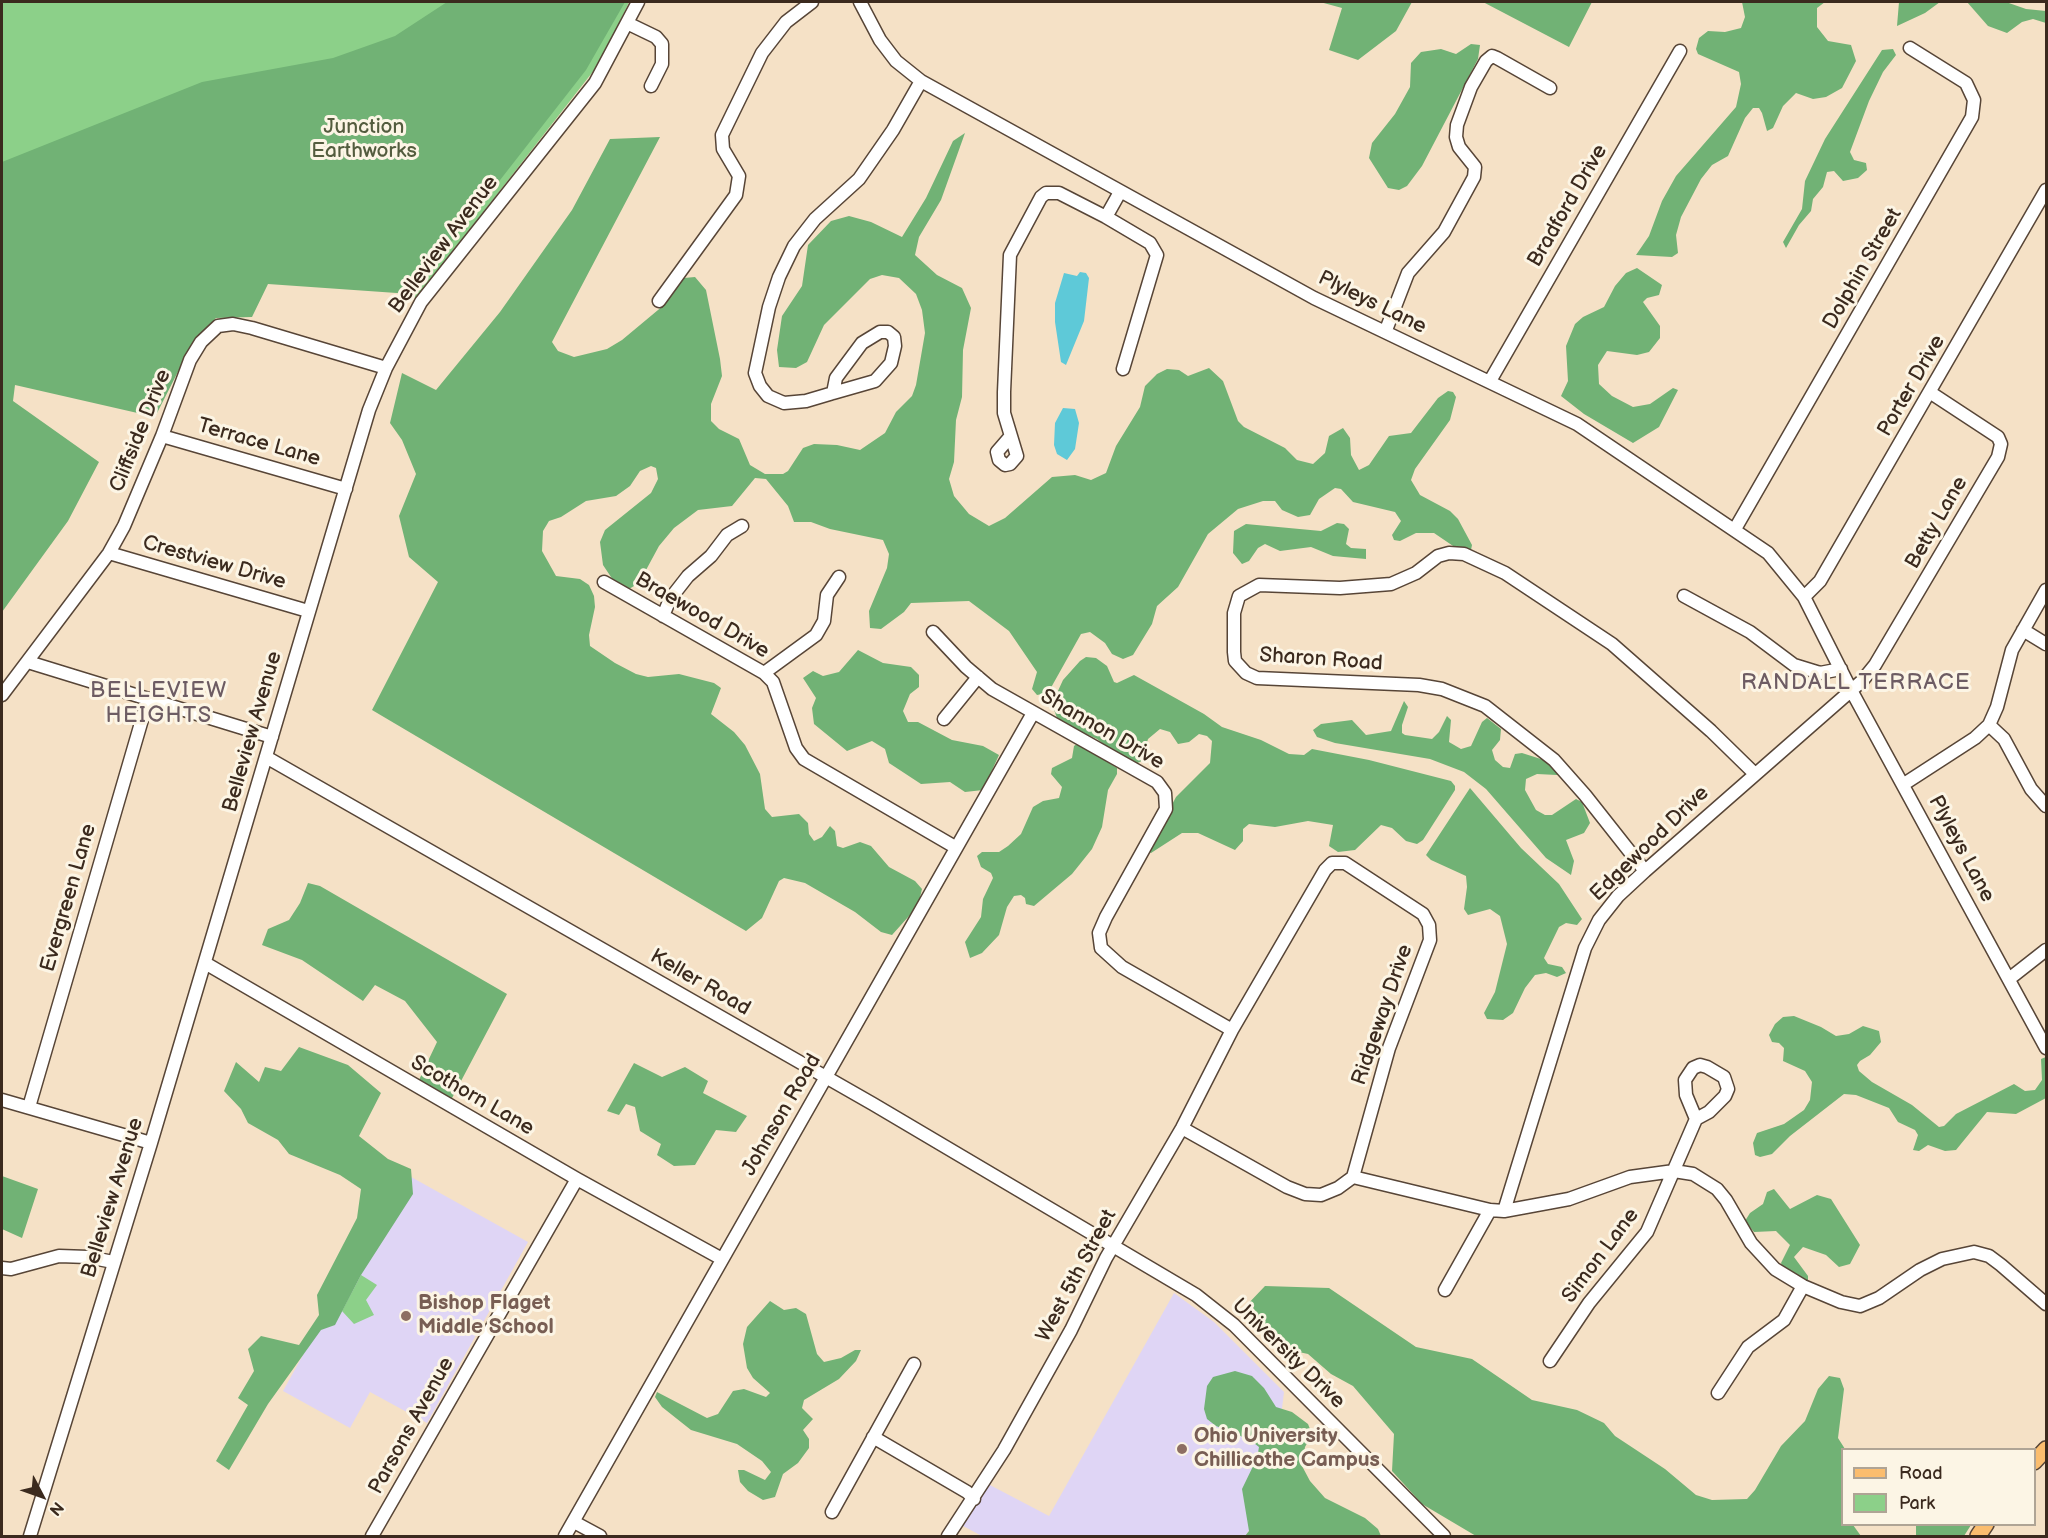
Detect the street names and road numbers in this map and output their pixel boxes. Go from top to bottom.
street label: Bradford Drive [1523,140,1613,272]
street label: Belleview Avenue [384,171,504,319]
street label: Dolphin Street [1818,204,1908,334]
street label: Plyleys Lane [1314,266,1430,340]
street label: Porter Drive [1873,331,1951,441]
street label: Cliffside Drive [105,366,177,496]
street label: Terrace Lane [195,413,323,473]
street label: Betty Lane [1900,472,1974,574]
street label: Crestview Drive [139,530,289,596]
street label: Braewood Drive [630,567,774,665]
street label: Sharon Road [1258,643,1384,677]
street label: Belleview Avenue [218,649,288,815]
street label: Shannon Drive [1036,684,1168,776]
street label: Edgewood Drive [1585,781,1715,907]
street label: Plyleys Lane [1922,791,2000,907]
street label: Evergreen Lane [36,821,102,975]
street label: Ridgeway Drive [1347,941,1419,1089]
street label: Keller Road [645,944,755,1022]
street label: Johnson Road [737,1050,827,1180]
street label: Scothorn Lane [406,1051,538,1141]
street label: Belleview Avenue [77,1115,149,1281]
street label: Simon Lane [1557,1204,1645,1308]
street label: West 5th Street [1032,1205,1122,1347]
street label: University Drive [1226,1294,1350,1414]
street label: Parsons Avenue [364,1353,460,1499]

